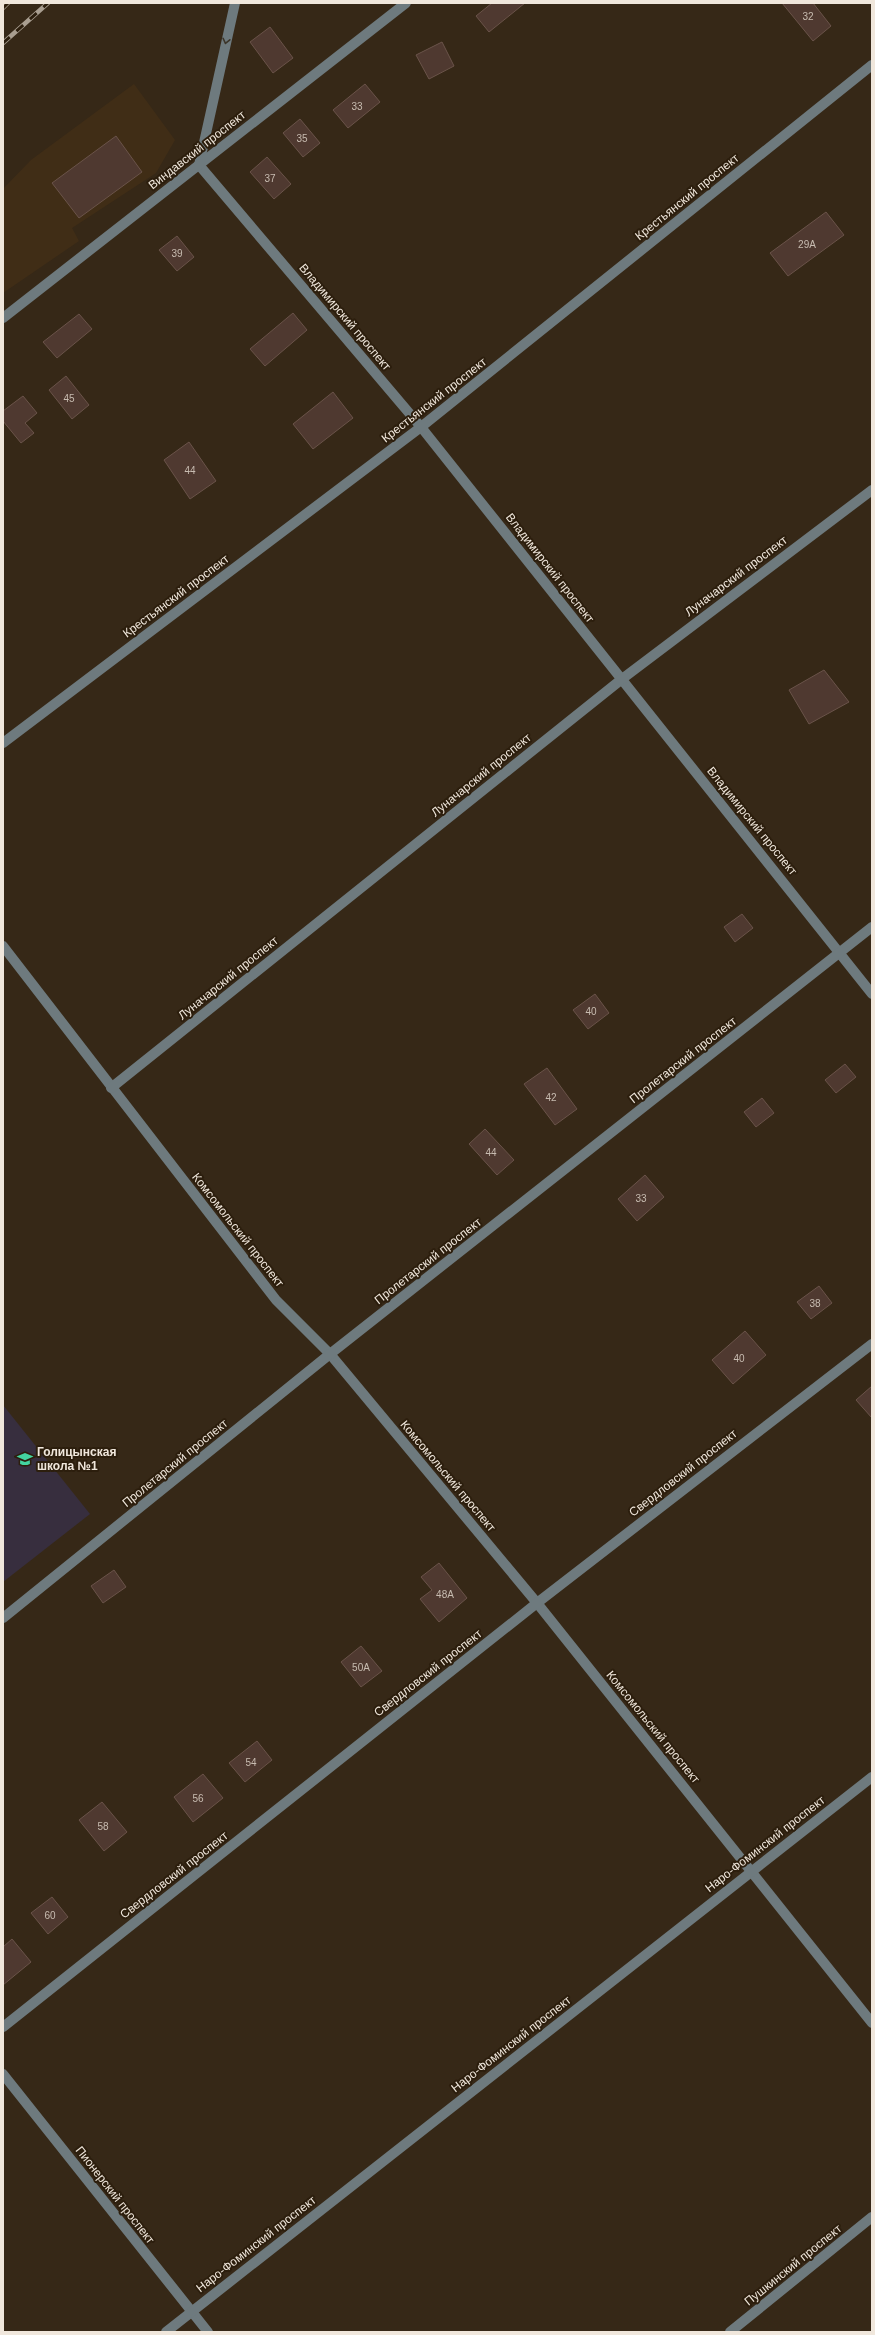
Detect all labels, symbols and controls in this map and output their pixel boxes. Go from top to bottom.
house number: 32 [802,11,814,22]
one-way arrow [223,38,231,44]
house number: 33 [351,101,363,112]
street label: Виндавский проспект [146,107,249,192]
house number: 35 [296,133,308,144]
street label: Крестьянский проспект [632,151,742,243]
house number: 37 [264,173,276,184]
house number: 29А [798,239,816,250]
house number: 39 [171,248,183,259]
street label: Владимирский проспект [296,261,394,374]
street label: Крестьянский проспект [379,354,490,445]
house number: 45 [63,393,75,404]
house number: 44 [184,465,196,476]
street label: Владимирский проспект [503,511,597,626]
street label: Луначарский проспект [682,533,790,619]
street label: Крестьянский проспект [120,551,232,640]
street label: Луначарский проспект [428,730,534,820]
street label: Владимирский проспект [704,764,800,878]
street label: Луначарский проспект [175,933,281,1023]
house number: 40 [585,1006,597,1017]
street label: Пролетарский проспект [627,1014,740,1106]
house number: 42 [545,1092,557,1103]
house number: 44 [485,1147,497,1158]
street label: Комсомольский проспект [189,1170,287,1290]
house number: 33 [635,1193,647,1204]
street label: Пролетарский проспект [372,1215,485,1307]
house number: 38 [809,1298,821,1309]
house number: 40 [733,1353,745,1364]
street label: Пролетарский проспект [119,1416,231,1510]
street label: Комсомольский проспект [397,1418,499,1535]
street label: Свердловский проспект [626,1426,740,1519]
place label: Голицынская школа №1 [37,1445,116,1473]
school or university icon: Голицынская школа №1 [16,1450,34,1468]
house number: 48А [436,1589,454,1600]
street label: Свердловский проспект [371,1626,485,1719]
house number: 50А [352,1662,370,1673]
street label: Комсомольский проспект [603,1668,703,1786]
house number: 54 [245,1757,257,1768]
house number: 56 [192,1793,204,1804]
street label: Наро-Фоминский проспект [702,1793,828,1895]
house number: 58 [97,1821,109,1832]
street label: Свердловский проспект [117,1828,231,1921]
house number: 60 [44,1910,56,1921]
street label: Наро-Фоминский проспект [448,1993,574,2095]
street label: Пионерский проспект [73,2143,158,2247]
street label: Наро-Фоминский проспект [193,2193,319,2295]
street label: Пушкинский проспект [742,2221,845,2308]

